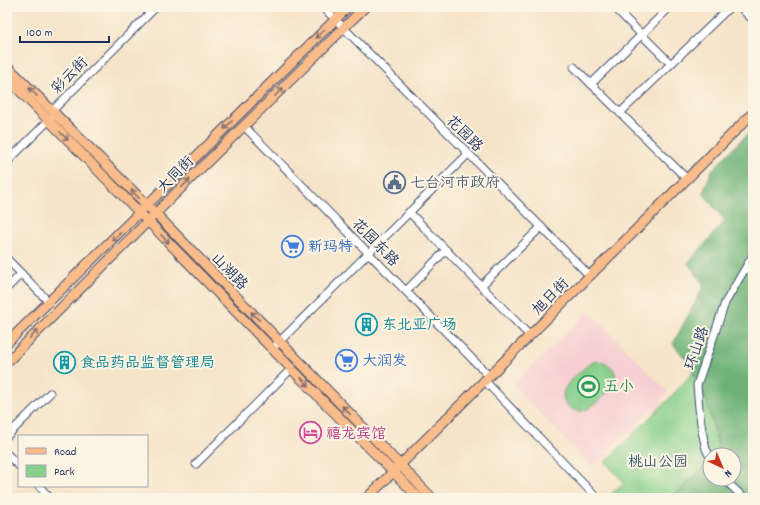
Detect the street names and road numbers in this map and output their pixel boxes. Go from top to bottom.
street label: 彩云街 [47,53,94,100]
street label: 花园路 [440,111,487,158]
street label: 大同街 [153,152,200,199]
street label: 花园东路 [346,214,403,273]
street label: 山湖路 [205,249,252,296]
street label: 旭日街 [528,274,575,321]
street label: 环山路 [680,324,716,374]

